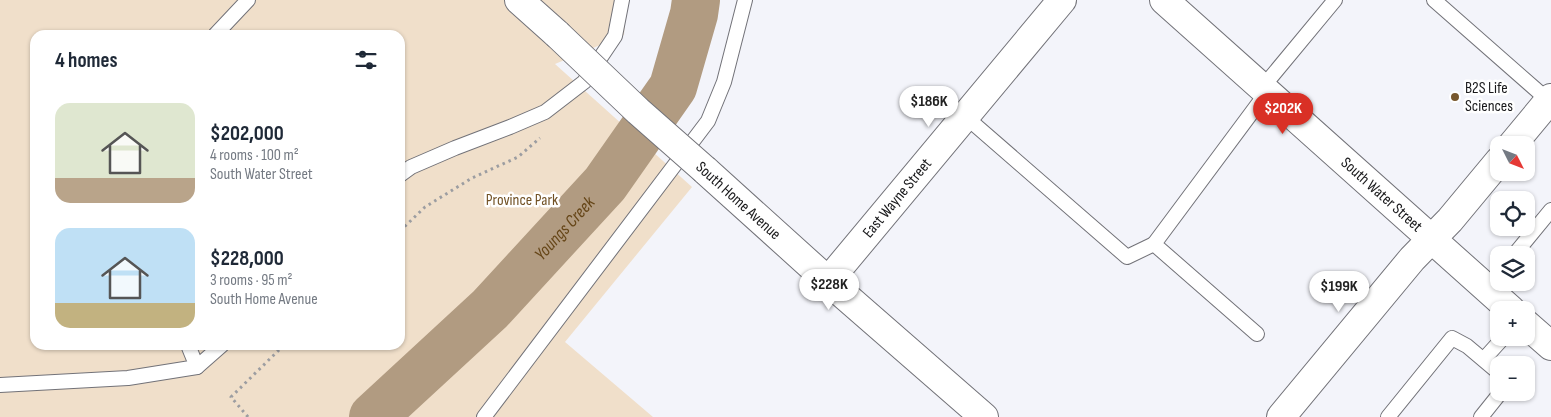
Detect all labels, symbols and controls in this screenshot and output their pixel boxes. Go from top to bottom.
icon: filters [352,46,380,74]
text: 4 homes [55,48,118,73]
place label: B2S Life Sciences [1465,79,1513,116]
pin: $186K [894,86,964,128]
marker: B2S Life Sciences [1449,91,1461,103]
text: $186K [910,92,948,111]
pin: $202K [1248,92,1318,135]
text: $202K [1264,99,1302,118]
text: $202,000 [210,121,284,146]
icon: home [95,123,155,183]
north arrow [1490,136,1535,181]
map controls [1490,136,1535,401]
text: 4 rooms · 100 m² [210,146,299,165]
street label: South Water Street [1337,153,1427,236]
street label: East Wayne Street [859,154,936,242]
street label: South Home Avenue [692,158,784,244]
text: South Water Street [210,165,313,184]
park label: Province Park [486,191,558,210]
water label: Youngs Creek [530,191,600,264]
button: locate [1490,191,1535,236]
text: $228,000 [210,246,284,271]
button: layers [1490,246,1535,291]
icon: home [95,248,155,308]
pin: $228K [794,268,864,311]
pin: $199K [1304,270,1374,313]
text: 3 rooms · 95 m² [210,271,292,290]
text: $228K [810,275,848,294]
text: $199K [1320,277,1358,296]
text: South Home Avenue [210,290,318,309]
button: + [1490,301,1535,346]
button: − [1490,356,1535,401]

